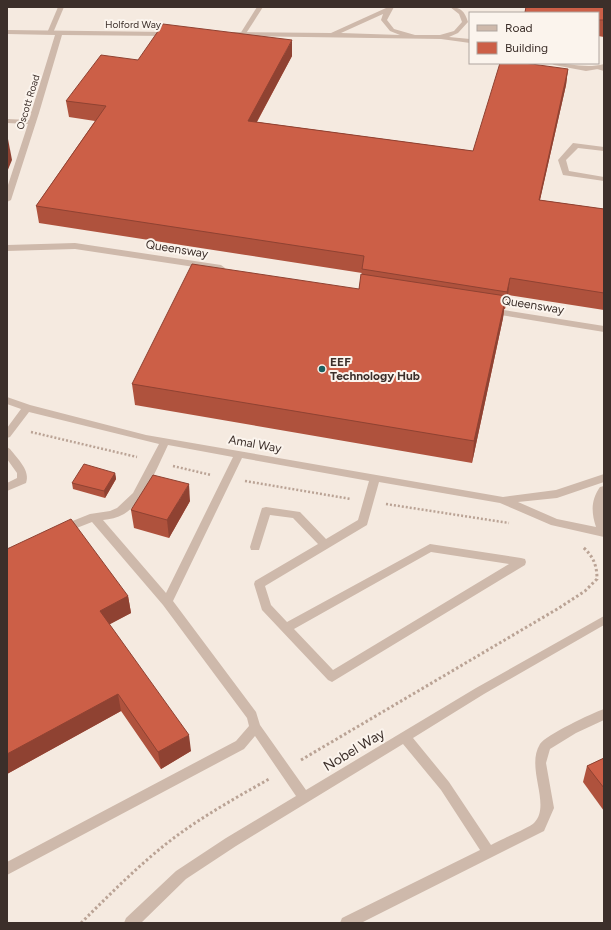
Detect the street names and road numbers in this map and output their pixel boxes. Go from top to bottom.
street label: Holford Way [105,18,162,31]
street label: Oscott Road [13,73,43,131]
street label: Queensway [145,237,210,261]
street label: Queensway [501,293,566,317]
street label: Amal Way [227,432,283,456]
street label: Nobel Way [320,725,388,775]

